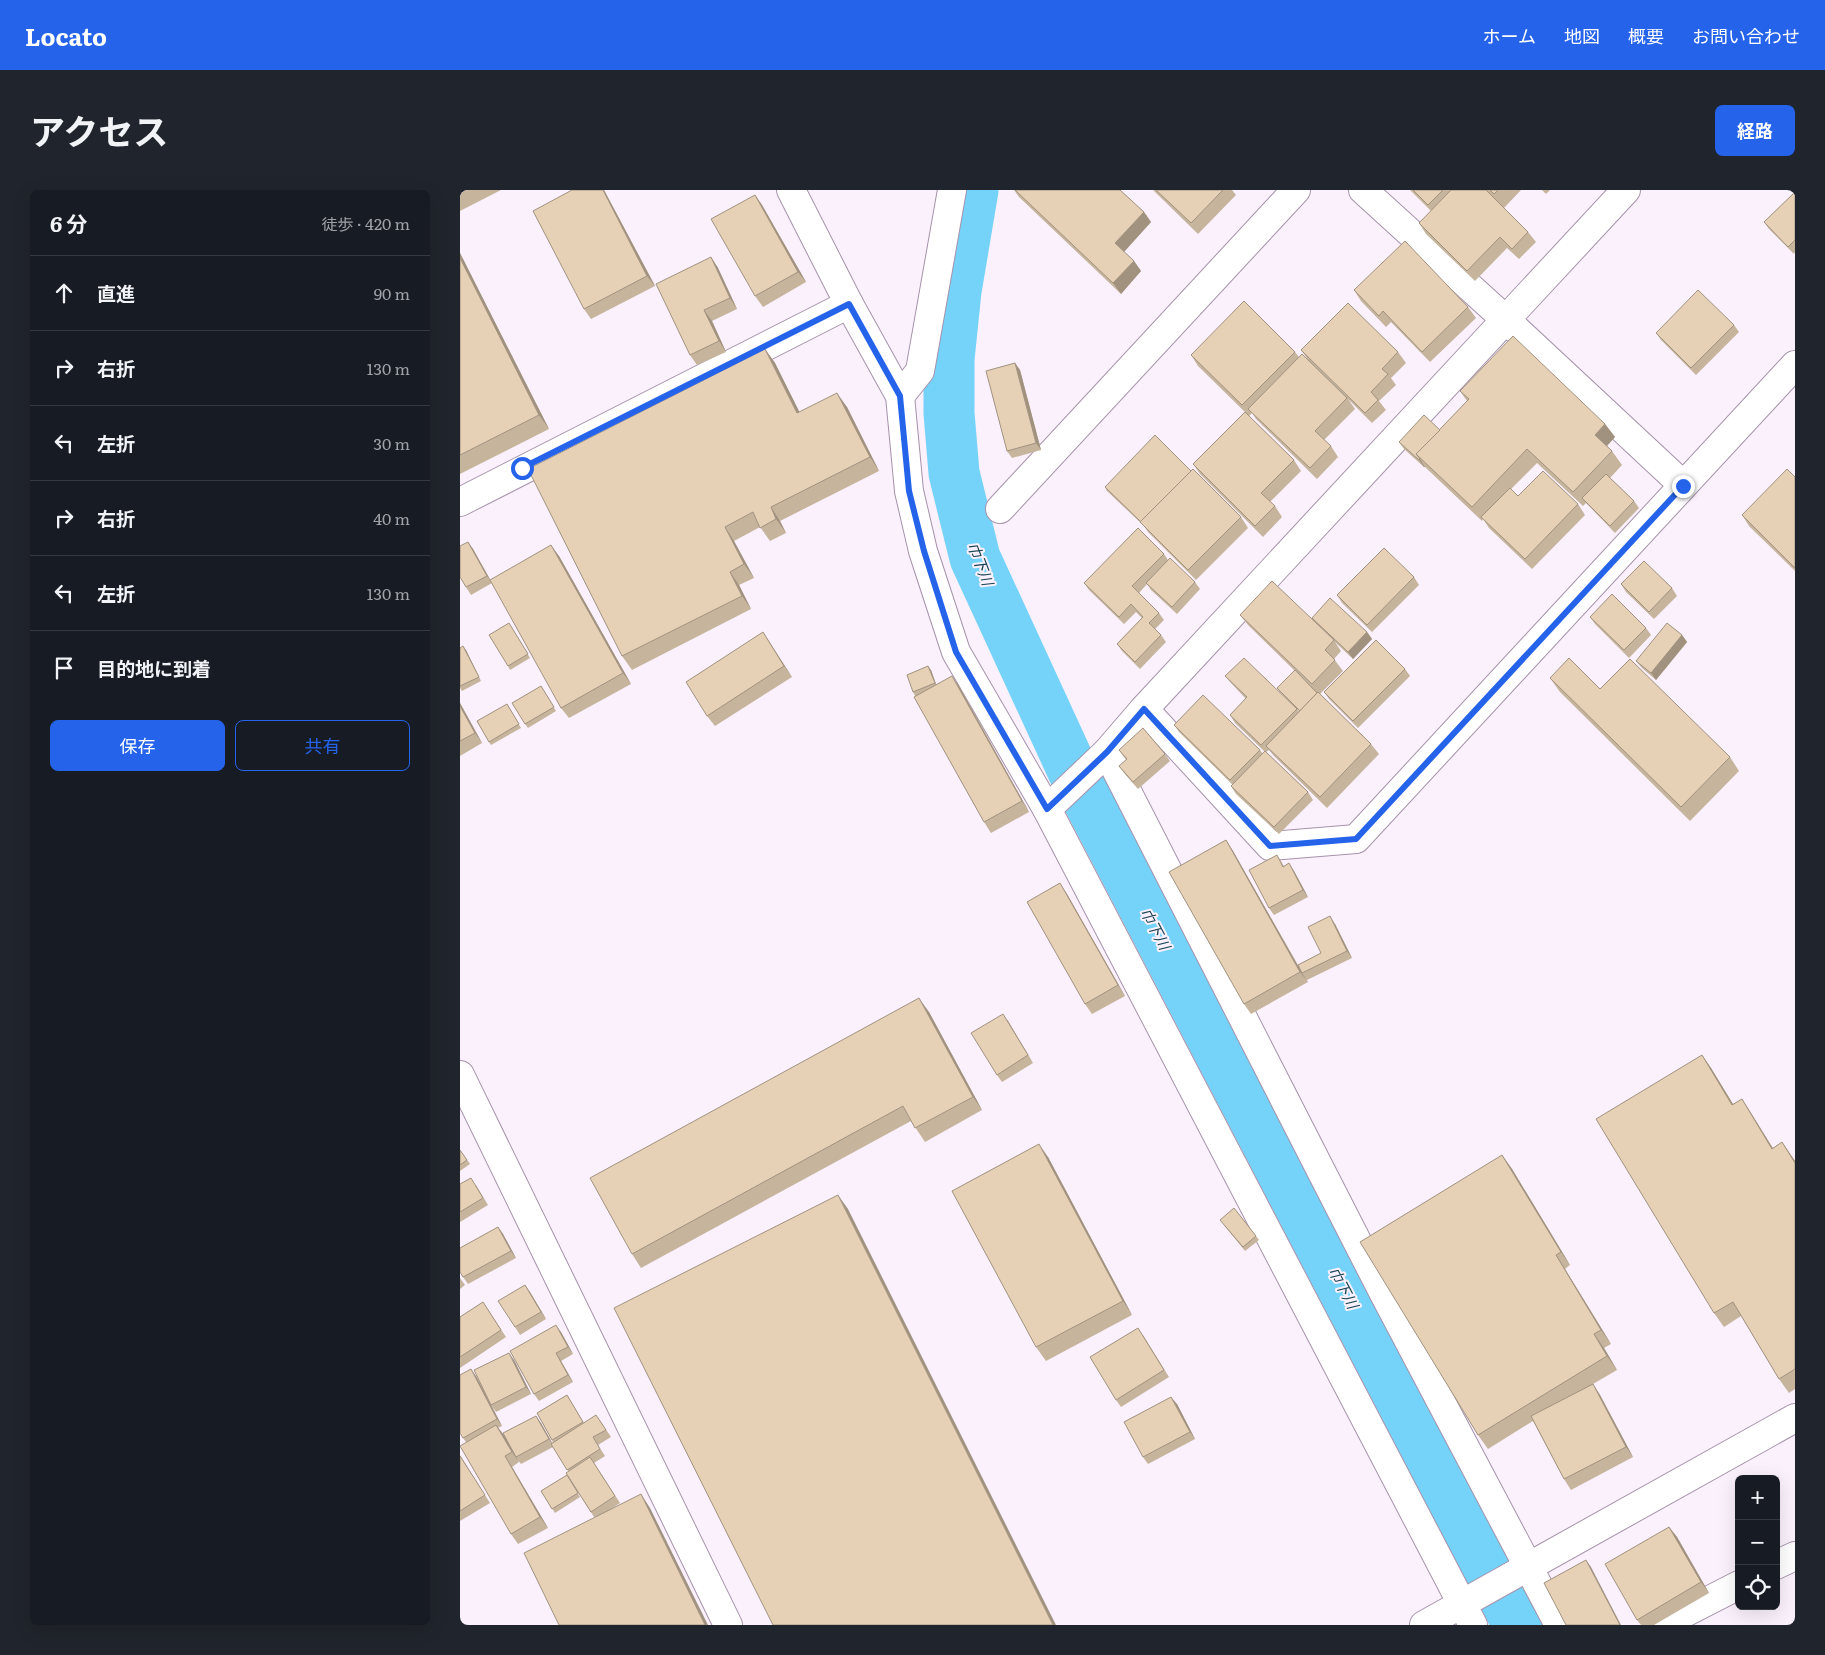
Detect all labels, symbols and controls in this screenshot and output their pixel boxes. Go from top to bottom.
text: Locato [25,18,107,53]
text: ホーム [1483,22,1536,49]
text: 地図 [1564,22,1600,49]
text: 概要 [1628,22,1664,49]
text: お問い合わせ [1692,22,1800,49]
text: アクセス [30,104,168,156]
button: 経路 [1715,105,1795,156]
text: 6 分 [50,207,87,238]
text: 徒歩 · 420 m [321,211,410,235]
icon: ahead [50,279,78,307]
text: 直進 [97,279,135,307]
text: 90 m [374,281,410,305]
icon: right [50,354,78,382]
text: 右折 [97,354,135,382]
text: 130 m [367,356,410,380]
icon: left [50,429,78,457]
text: 左折 [97,429,135,457]
text: 30 m [373,431,410,455]
route start [511,457,534,480]
route end [1672,475,1695,498]
icon: right [50,504,78,532]
text: 右折 [97,504,135,532]
text: 40 m [373,506,410,530]
water label: 巾下川 [963,538,1001,590]
icon: left [50,579,78,607]
text: 左折 [97,579,135,607]
text: 130 m [367,581,410,605]
icon: arrive [50,654,78,682]
text: 目的地に到着 [97,654,211,682]
button: 保存 [50,720,225,771]
button: 共有 [235,720,410,771]
water label: 巾下川 [1136,903,1178,955]
water label: 巾下川 [1324,1262,1366,1314]
map controls [1735,1475,1780,1610]
button: + [1735,1475,1780,1520]
button: − [1735,1520,1780,1565]
button: locate [1735,1565,1780,1610]

